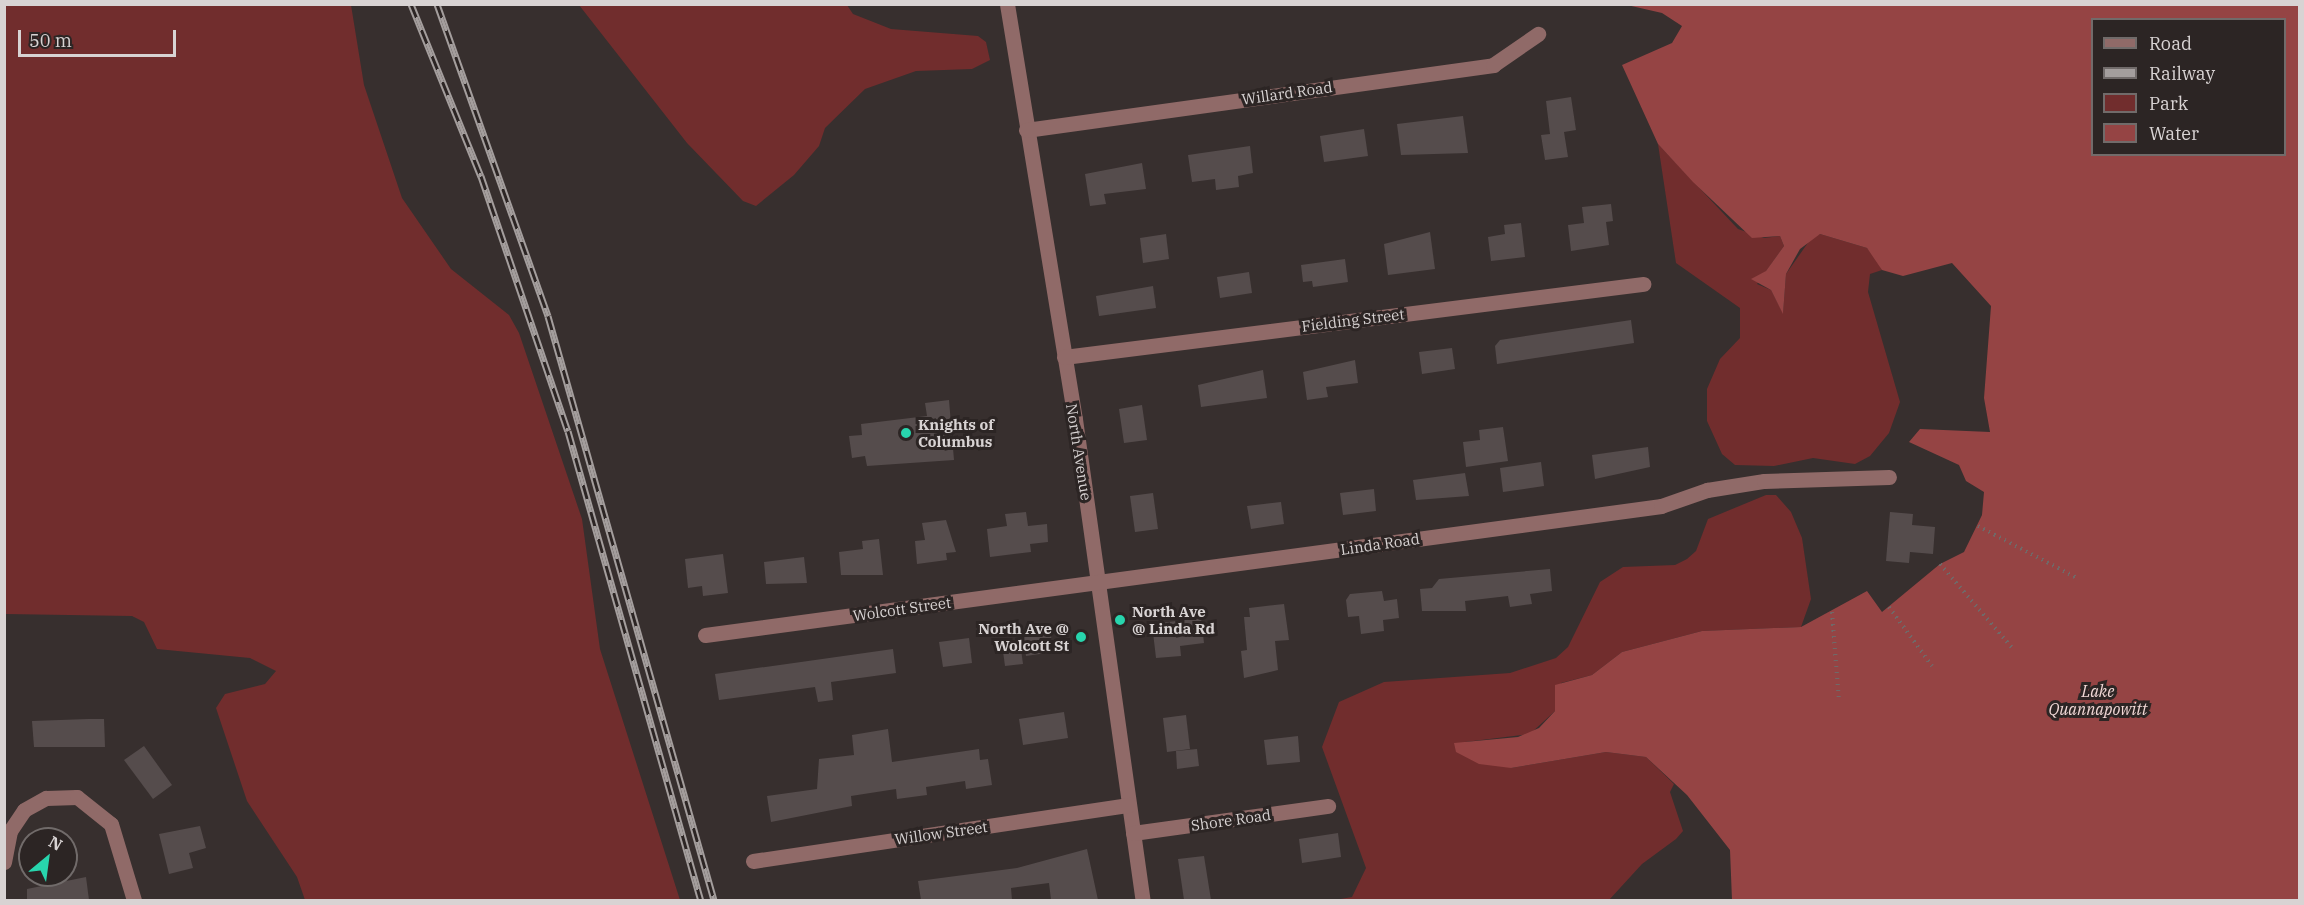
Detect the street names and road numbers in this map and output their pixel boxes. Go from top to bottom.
street label: Willard Road [1241,78,1333,108]
street label: Fielding Street [1301,305,1405,335]
street label: North Avenue [1062,402,1096,502]
street label: Linda Road [1339,530,1421,558]
street label: Wolcott Street [852,593,952,625]
street label: Shore Road [1190,805,1272,835]
street label: Willow Street [893,818,989,848]

